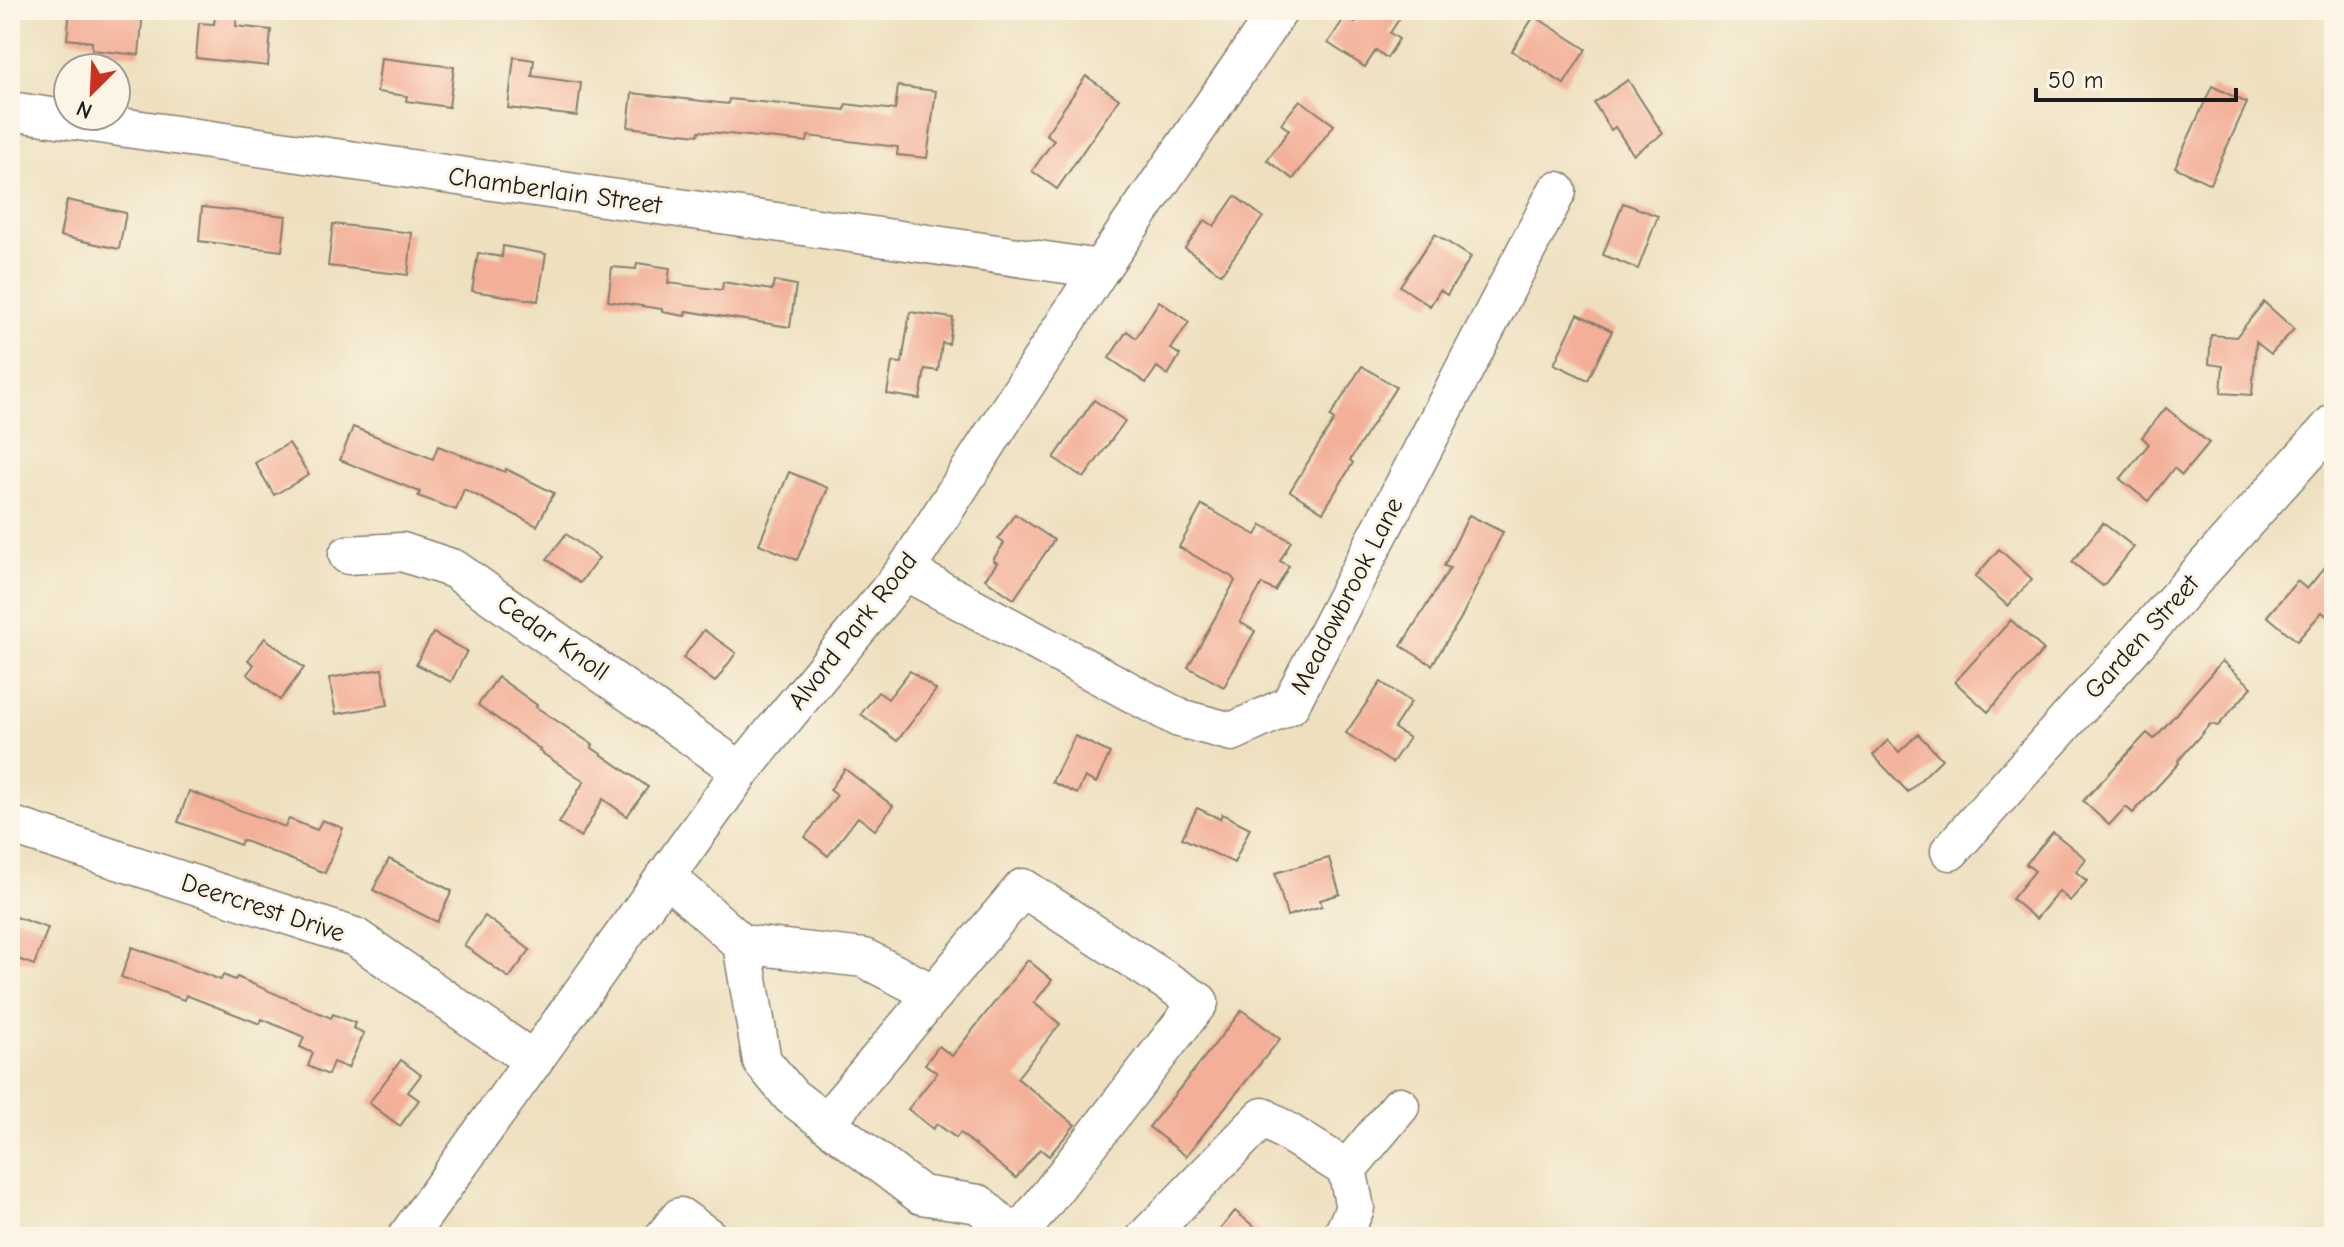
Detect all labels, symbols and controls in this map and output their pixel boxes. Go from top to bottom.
north arrow [52,52,132,132]
scale bar [2036,52,2236,102]
text: 50 m [2048,66,2104,94]
text: N [72,95,96,124]
street label: Chamberlain Street [446,161,665,221]
street label: Meadowbrook Lane [1284,492,1410,700]
street label: Alvord Park Road [782,546,924,716]
street label: Garden Street [2078,568,2207,705]
street label: Cedar Knoll [491,589,615,687]
street label: Deercrest Drive [177,867,349,949]

